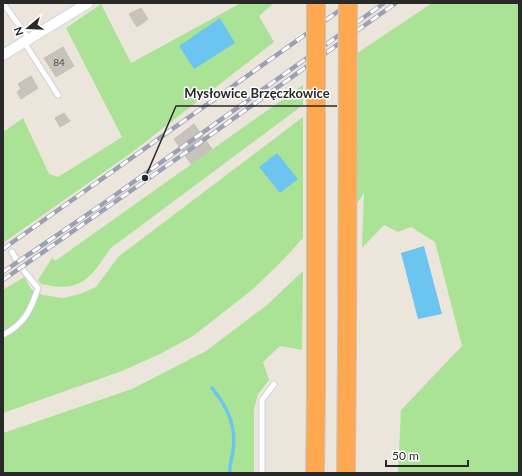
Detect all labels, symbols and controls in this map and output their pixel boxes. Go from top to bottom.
north arrow [8,8,48,48]
text: N [11,25,26,38]
house number: 84 [53,56,65,68]
callout: Mysłowice Brzęczkowice [176,81,337,106]
text: Mysłowice Brzęczkowice [184,85,330,101]
scale bar [386,442,468,468]
text: 50 m [392,448,419,463]

